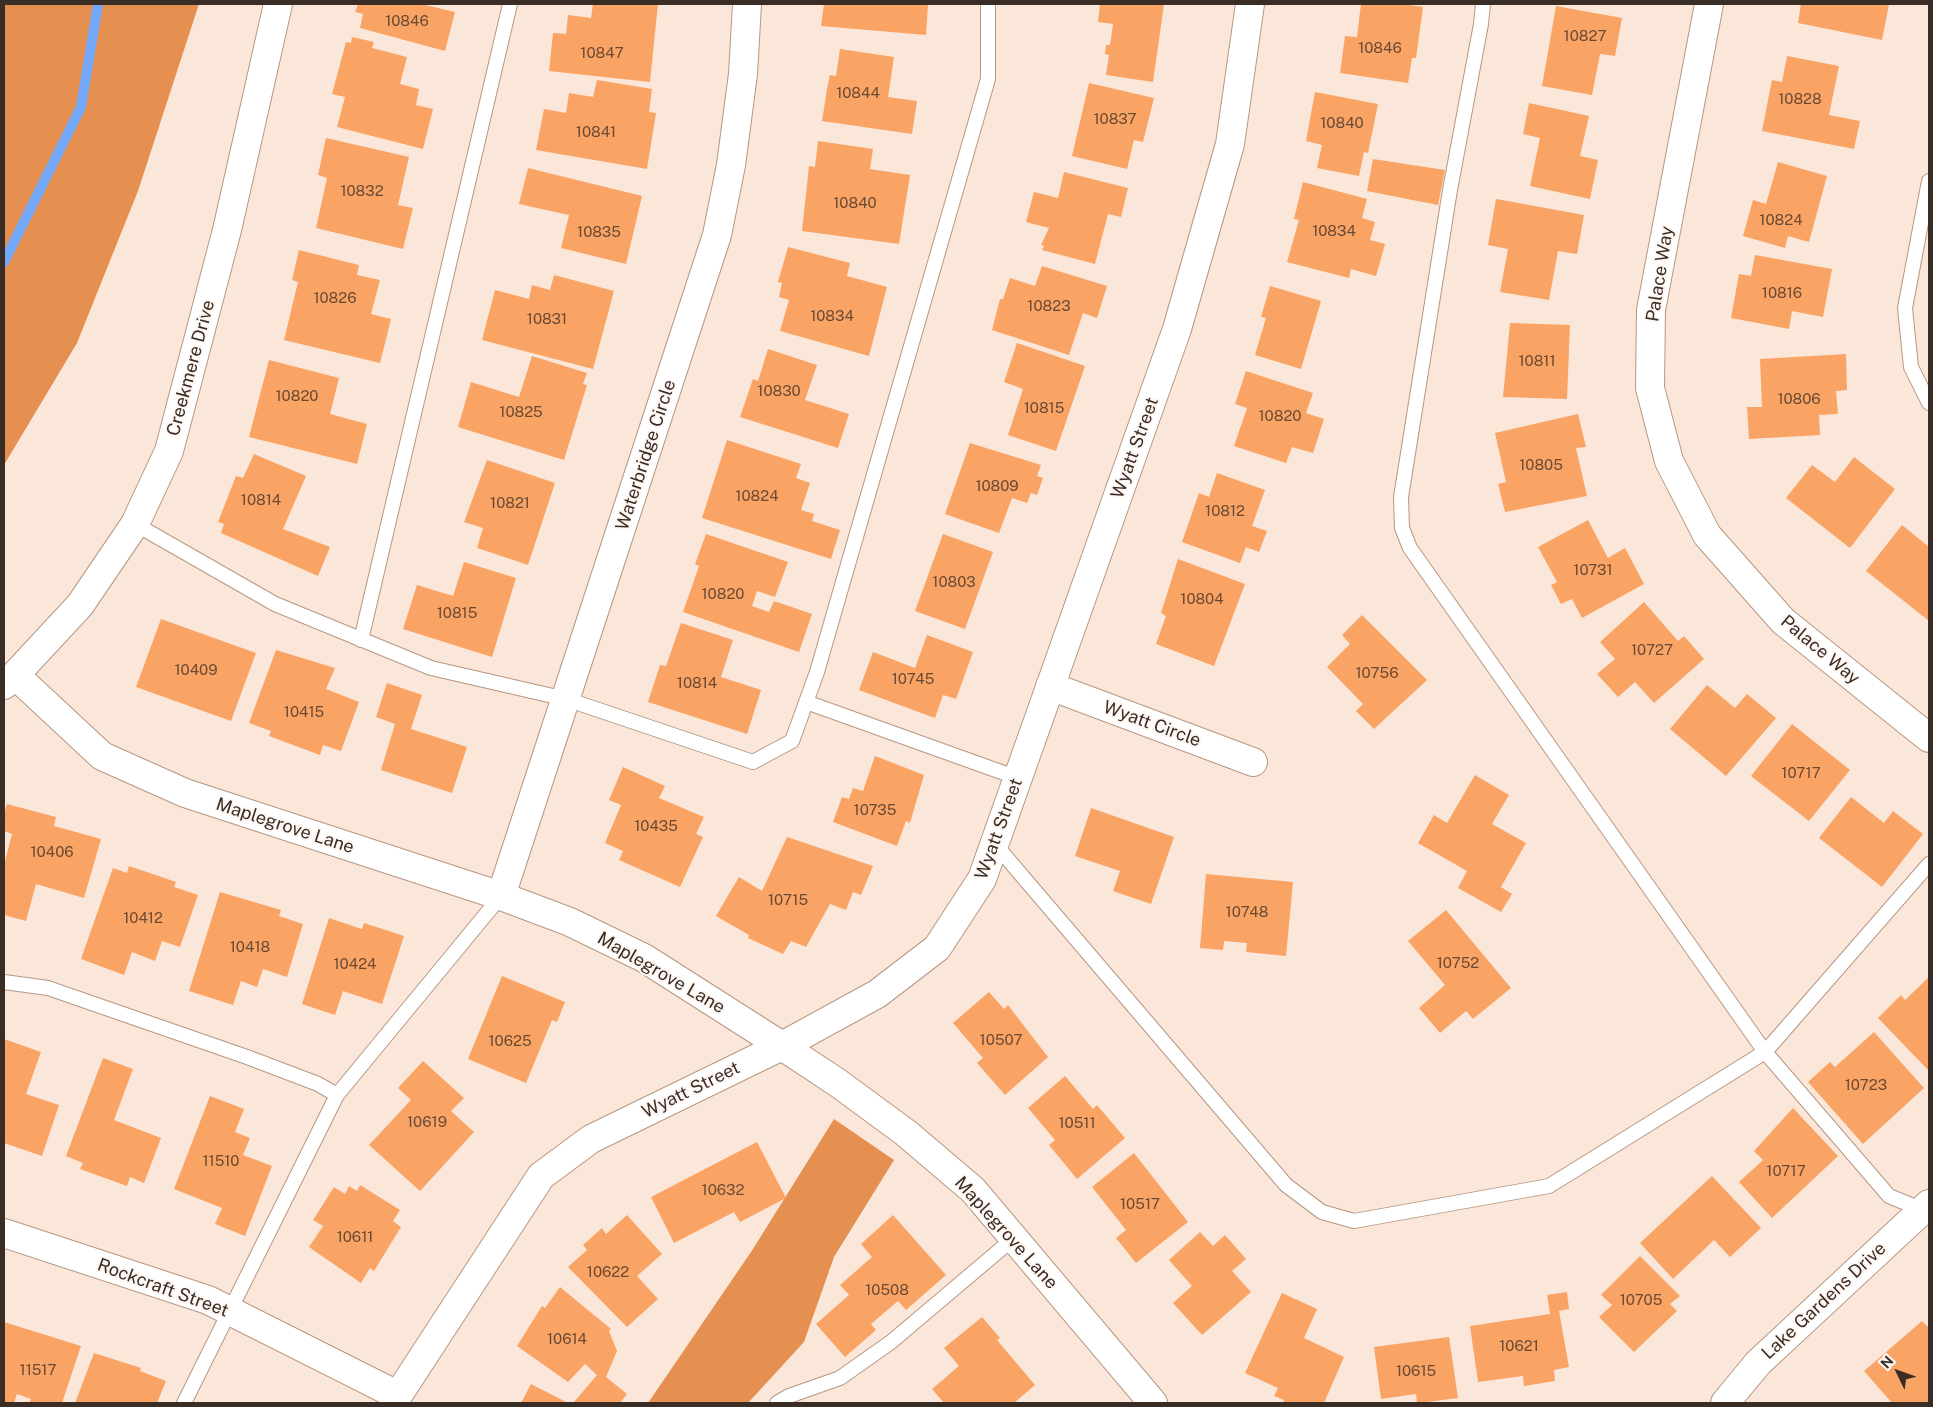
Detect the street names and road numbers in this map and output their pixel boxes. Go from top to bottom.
street label: Palace Way [1642,225,1678,323]
street label: Creekmere Drive [162,298,220,438]
street label: Waterbridge Circle [611,377,681,533]
street label: Wyatt Street [1107,394,1163,502]
street label: Palace Way [1776,611,1864,689]
street label: Wyatt Circle [1100,696,1204,752]
street label: Wyatt Street [971,775,1027,883]
street label: Maplegrove Lane [213,793,357,859]
street label: Maplegrove Lane [593,928,729,1018]
street label: Wyatt Street [639,1057,743,1123]
street label: Maplegrove Lane [950,1172,1062,1294]
street label: Lake Gardens Drive [1757,1238,1891,1364]
street label: Rockcraft Street [94,1254,232,1322]

